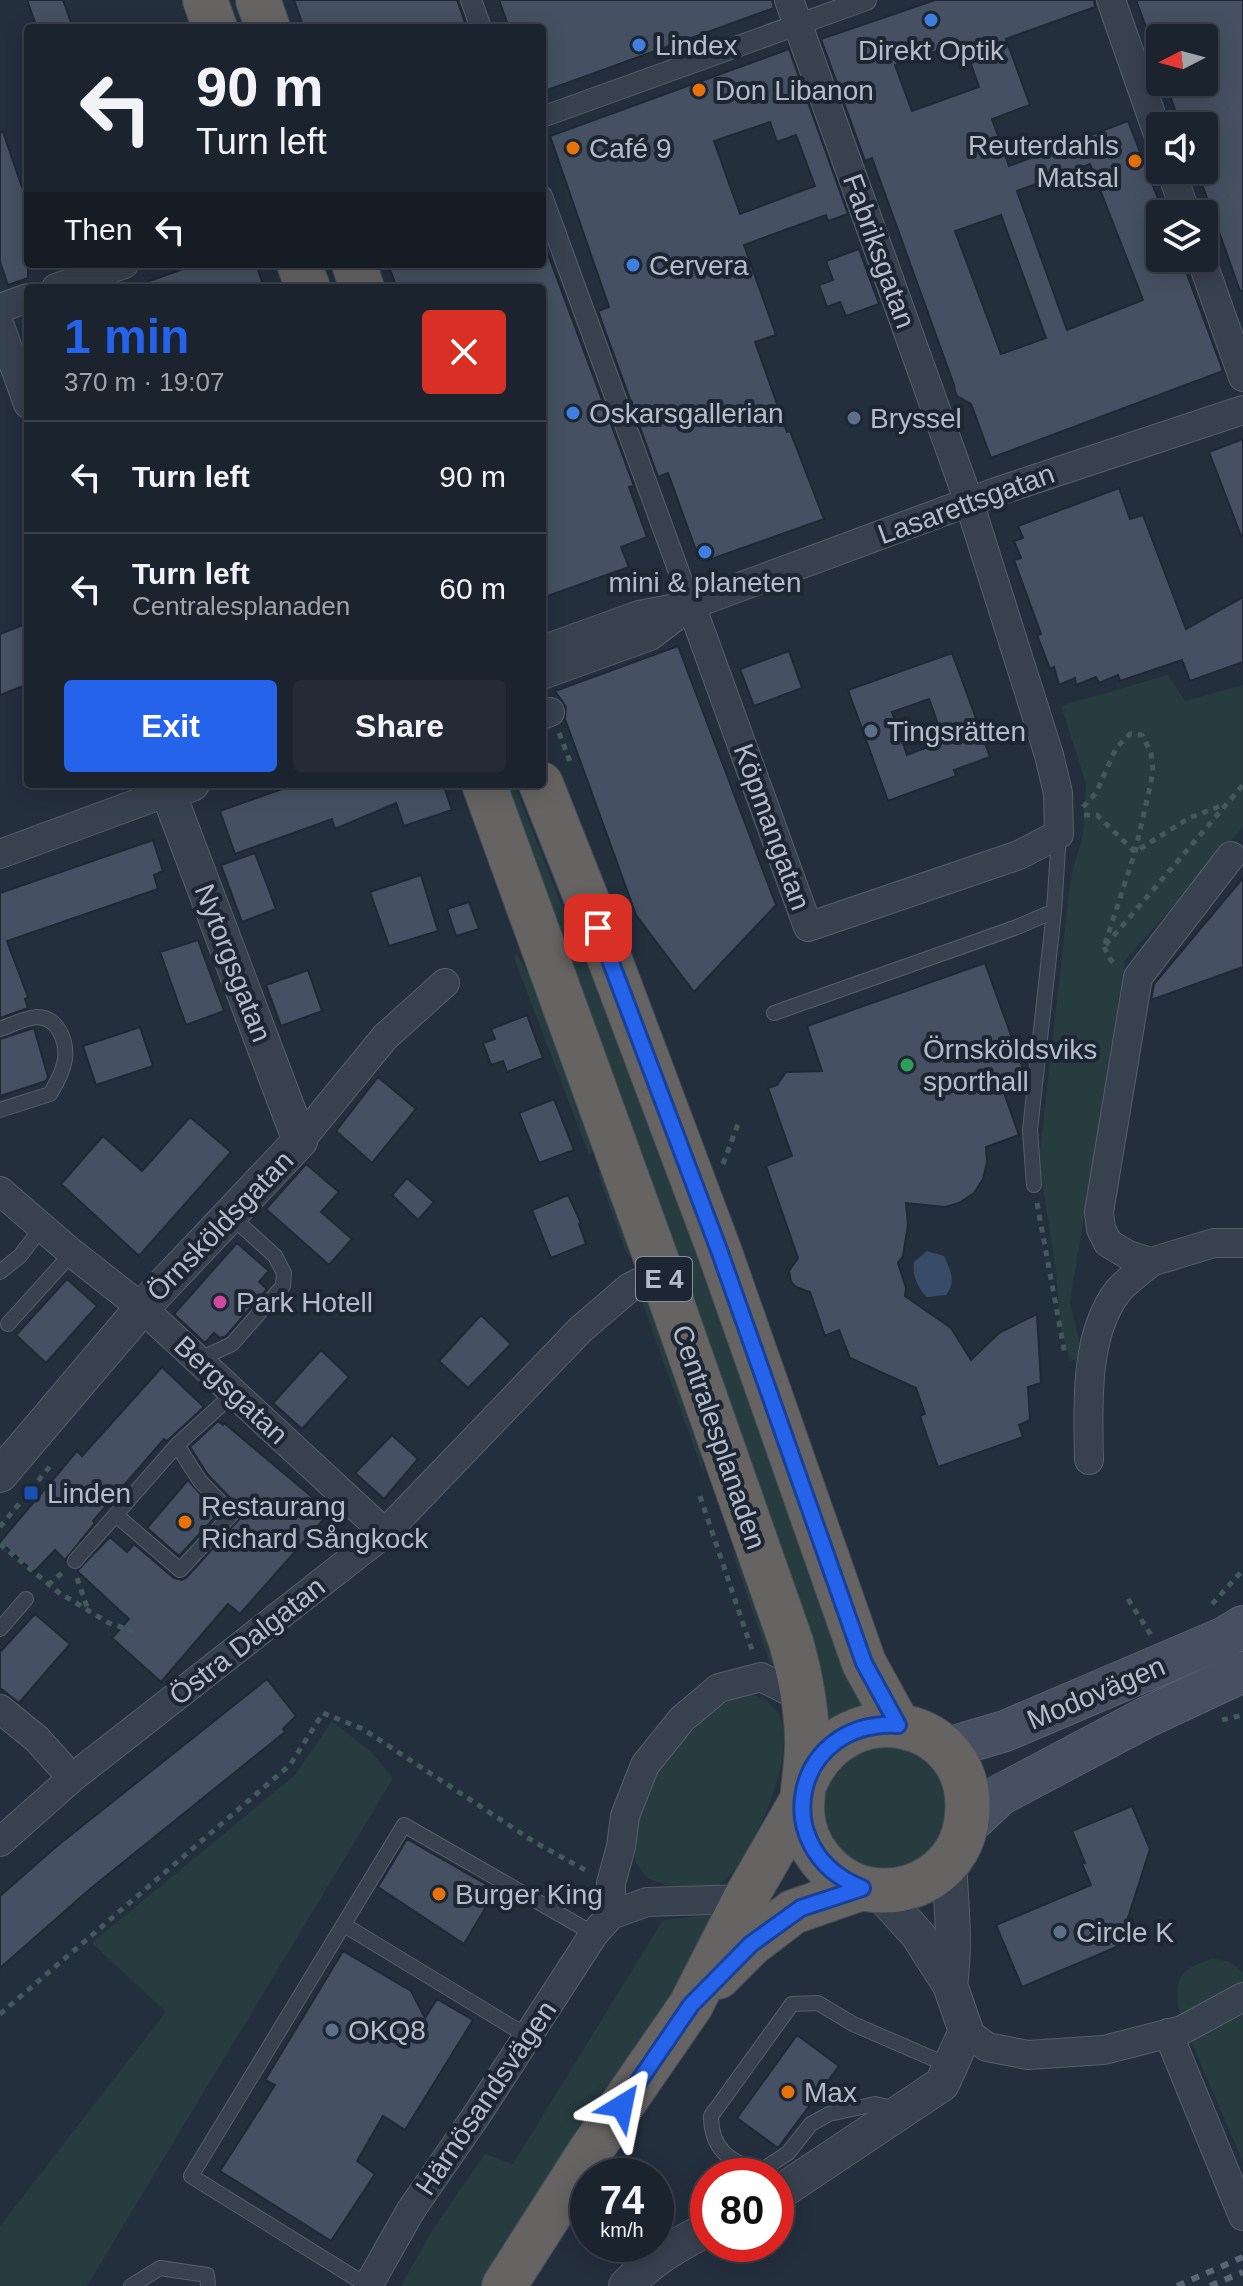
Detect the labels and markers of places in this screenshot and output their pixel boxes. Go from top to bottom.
marker: Direkt Optik [922,11,940,29]
place label: Lindex [655,30,738,61]
place label: Direkt Optik [858,35,1005,66]
marker: Lindex [630,36,648,54]
place label: Don Libanon [715,75,874,106]
marker: Don Libanon [690,81,708,99]
place label: Reuterdahls Matsal [968,130,1119,193]
place label: Café 9 [589,133,672,164]
marker: Café 9 [564,139,582,157]
marker: Reuterdahls Matsal [1126,152,1144,170]
place label: Cervera [649,250,749,281]
marker: Cervera [624,256,642,274]
place label: Oskarsgallerian [589,398,784,429]
place label: Bryssel [870,403,962,434]
marker: Oskarsgallerian [564,404,582,422]
marker: Bryssel [845,409,863,427]
marker: mini & planeten [696,543,714,561]
place label: mini & planeten [608,567,802,598]
place label: Tingsrätten [887,716,1026,747]
marker: Tingsrätten [862,722,880,740]
pin [564,894,632,962]
place label: Örnsköldsviks sporthall [923,1034,1097,1097]
marker: Örnsköldsviks sporthall [898,1056,916,1074]
place label: Park Hotell [236,1287,373,1318]
marker: Park Hotell [211,1293,229,1311]
place label: Linden [47,1478,131,1509]
marker: Linden [22,1484,40,1502]
place label: Restaurang Richard Sångkock [201,1491,429,1554]
marker: Restaurang Richard Sångkock [176,1513,194,1531]
place label: Burger King [455,1879,603,1910]
marker: Burger King [430,1885,448,1903]
place label: Circle K [1076,1917,1174,1948]
marker: Circle K [1051,1923,1069,1941]
place label: OKQ8 [348,2015,426,2046]
marker: OKQ8 [323,2021,341,2039]
place label: Max [804,2077,857,2108]
marker: Max [779,2083,797,2101]

